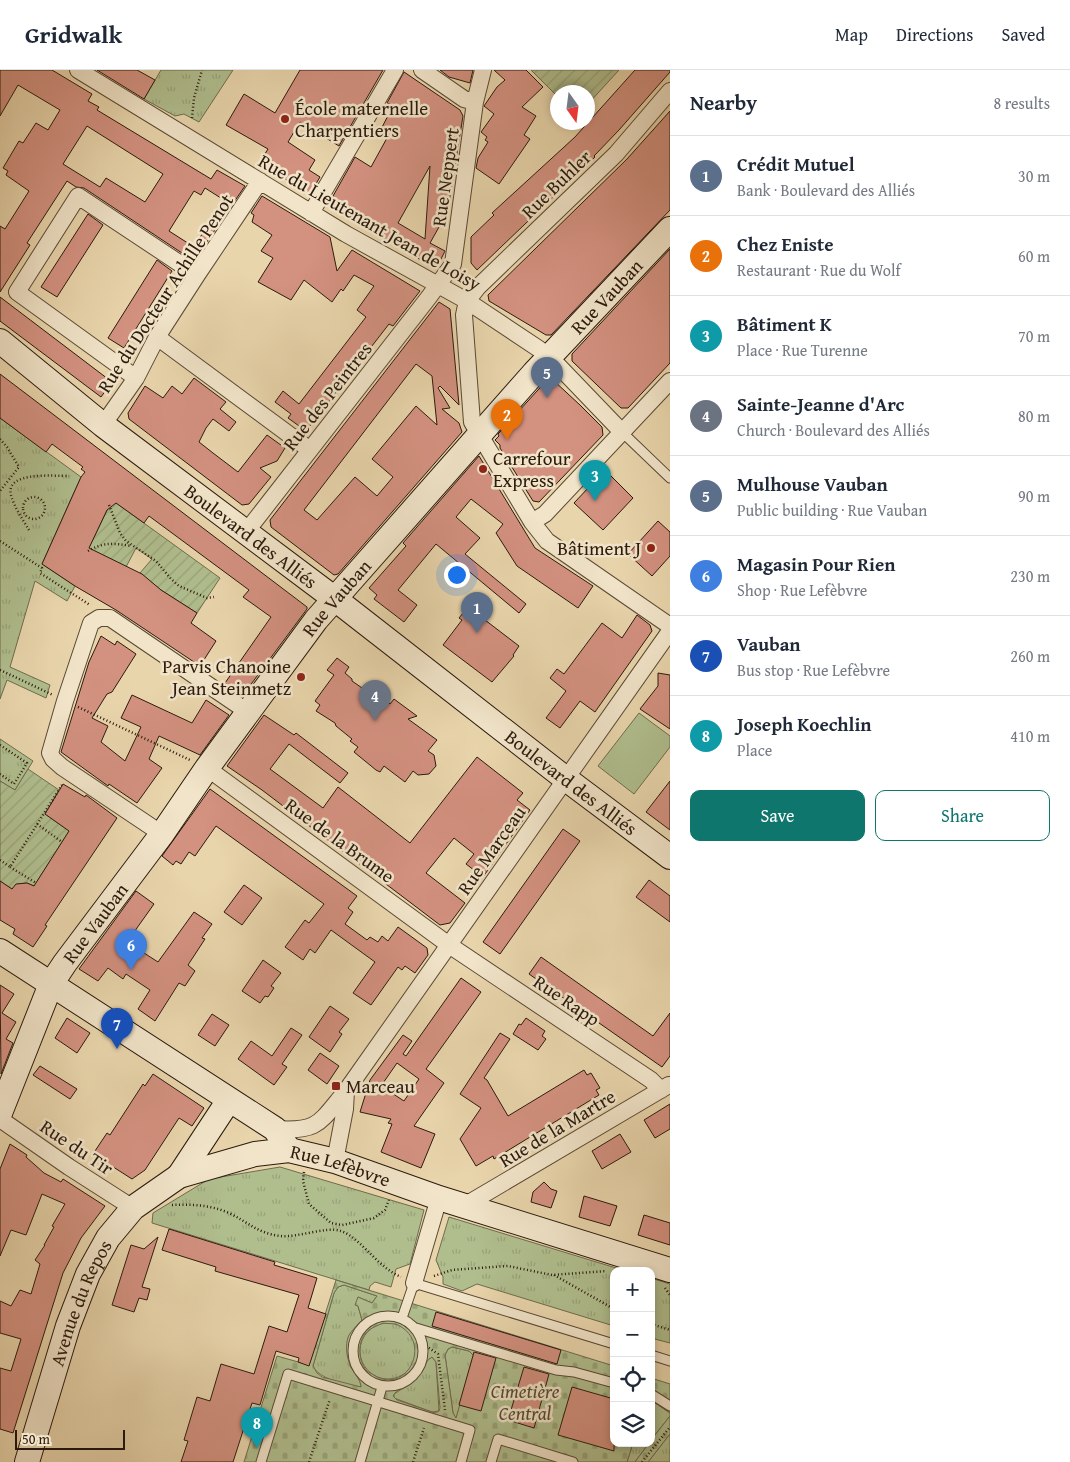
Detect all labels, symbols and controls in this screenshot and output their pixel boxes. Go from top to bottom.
text: Gridwalk [25,17,122,52]
text: Map [835,21,868,48]
text: Directions [896,21,973,48]
text: Saved [1001,21,1045,48]
north arrow [550,85,595,130]
text: Nearby [690,87,757,118]
text: 8 results [993,91,1050,115]
place label: École maternelle Charpentiers [295,94,428,144]
marker: École maternelle Charpentiers [279,113,291,125]
street label: Rue Neppert [424,125,466,228]
street label: Rue Buhler [515,143,598,225]
street label: Rue du Lieutenant Jean de Loisy [254,147,487,298]
text: Crédit Mutuel [737,150,855,178]
text: 1 [702,164,710,188]
text: 30 m [1018,164,1050,188]
text: Bank · Boulevard des Alliés [737,178,915,202]
street label: Rue du Docteur Achille Penot [90,188,240,398]
text: Chez Eniste [737,230,834,258]
text: 2 [702,244,710,268]
text: 60 m [1018,244,1050,268]
street label: Rue Vauban [564,252,649,340]
text: Restaurant · Rue du Wolf [737,258,901,282]
text: Bâtiment K [737,310,832,338]
text: 3 [702,324,710,348]
text: 70 m [1018,324,1050,348]
street label: Rue des Peintres [276,336,378,456]
text: Place · Rue Turenne [737,338,868,362]
pin: 5 [531,357,563,398]
text: Sainte-Jeanne d'Arc [737,390,904,418]
pin: 2 [491,399,523,440]
text: 4 [702,404,710,428]
text: 80 m [1018,404,1050,428]
text: Church · Boulevard des Alliés [737,418,930,442]
place label: Carrefour Express [493,444,571,494]
pin: 3 [579,460,611,501]
marker: Carrefour Express [477,463,489,475]
text: Mulhouse Vauban [737,470,888,498]
street label: Boulevard des Alliés [179,477,323,595]
text: 5 [702,484,710,508]
text: 90 m [1018,484,1050,508]
text: Public building · Rue Vauban [737,498,927,522]
place label: Bâtiment J [557,534,641,562]
marker: Bâtiment J [645,542,657,554]
text: Magasin Pour Rien [737,550,896,578]
street label: Rue Vauban [294,553,378,642]
your location [444,562,470,588]
text: 6 [702,564,710,588]
text: 230 m [1010,564,1050,588]
text: Shop · Rue Lefèbvre [737,578,867,602]
pin: 1 [461,592,493,633]
text: Vauban [737,630,801,658]
text: 7 [702,644,710,668]
text: 260 m [1010,644,1050,668]
place label: Parvis Chanoine Jean Steinmetz [162,652,291,702]
text: Bus stop · Rue Lefèbvre [737,658,890,682]
marker: Parvis Chanoine Jean Steinmetz [295,671,307,683]
pin: 4 [359,680,391,721]
text: Joseph Koechlin [737,710,872,738]
street label: Boulevard des Alliés [499,723,643,842]
text: 8 [702,724,710,748]
text: 410 m [1010,724,1050,748]
text: Place [737,738,772,762]
button: Save [690,790,865,841]
button: Share [875,790,1050,841]
street label: Rue de la Brume [279,791,401,889]
street label: Rue Marceau [450,799,532,900]
street label: Rue Vauban [56,877,135,969]
pin: 6 [115,929,147,970]
street label: Rue Rapp [528,967,606,1033]
pin: 7 [101,1008,133,1049]
place label: Marceau [346,1072,415,1100]
marker: Marceau [330,1080,342,1092]
street label: Rue de la Martre [493,1082,621,1174]
street label: Rue du Tir [35,1112,119,1182]
street label: Rue Lefèbvre [288,1137,394,1194]
street label: Avenue du Repos [43,1234,118,1370]
map controls [610,1267,655,1447]
button: + [610,1267,655,1312]
button: − [610,1312,655,1357]
button: locate [610,1357,655,1402]
park label: Cimetière Central [491,1377,560,1427]
button: layers [610,1402,655,1447]
pin: 8 [241,1407,273,1448]
scale bar [15,1427,125,1450]
text: 50 m [22,1429,50,1449]

